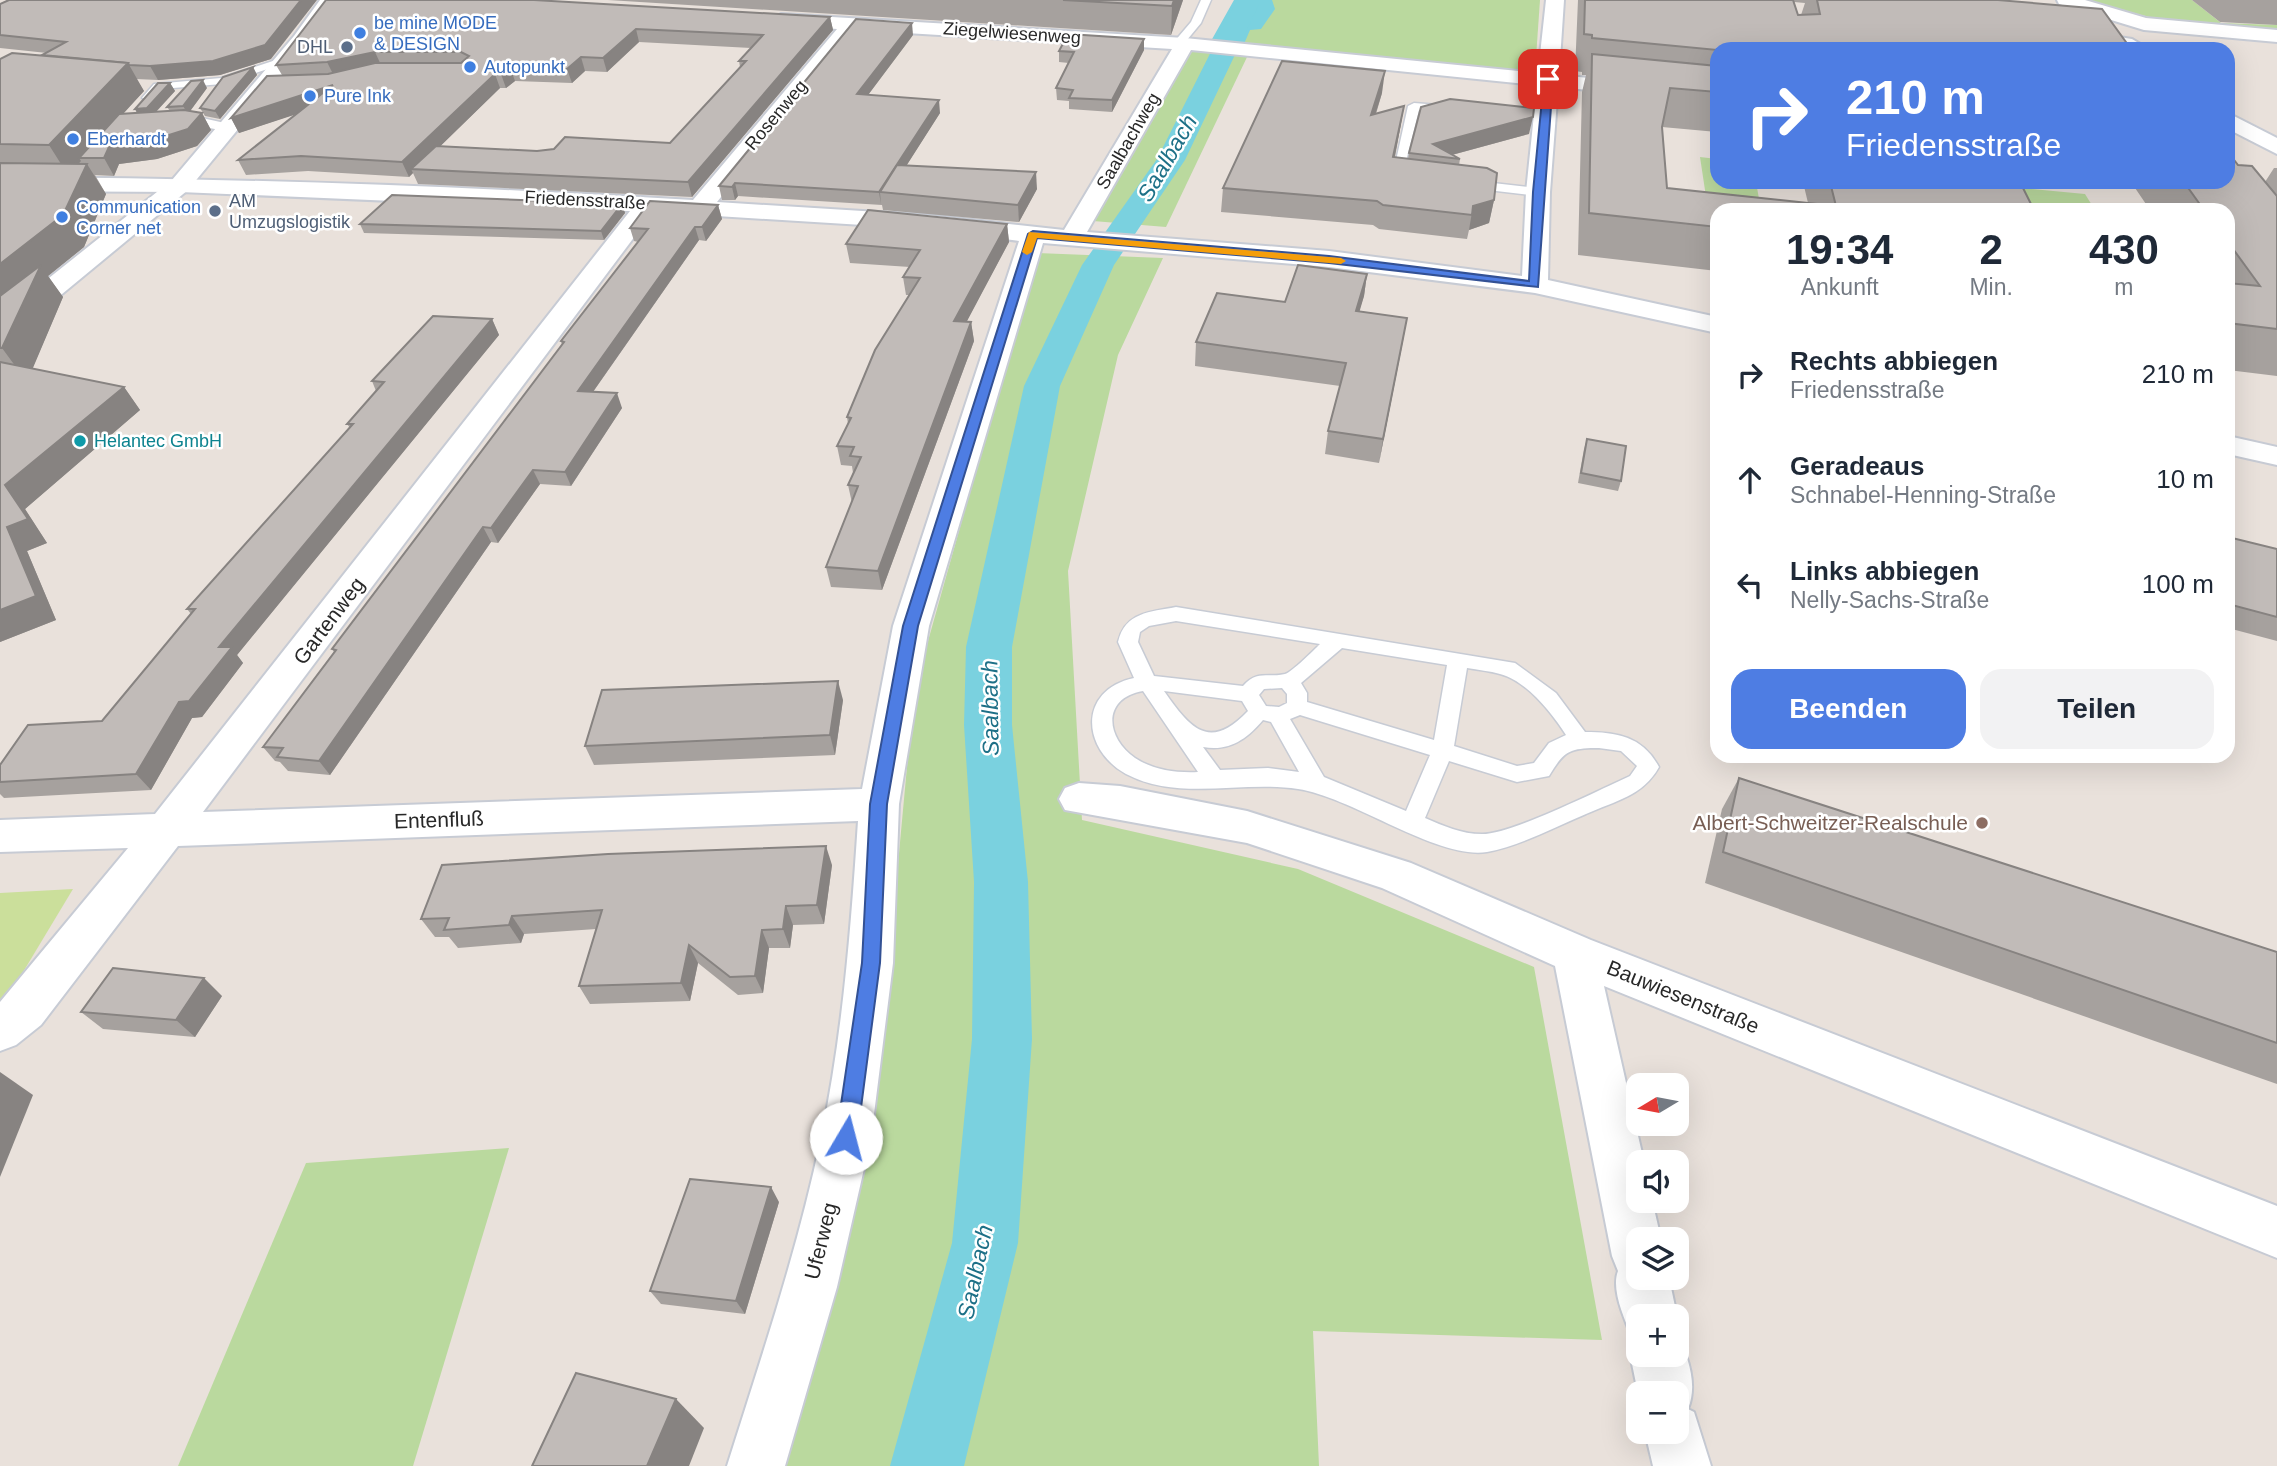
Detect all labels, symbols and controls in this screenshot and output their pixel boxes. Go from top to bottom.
place label: be mine MODE & DESIGN [374,13,497,54]
street label: Ziegelwiesenweg [942,18,1082,48]
marker: be mine MODE & DESIGN [352,25,368,41]
place label: DHL [297,37,333,57]
marker: DHL [339,39,355,55]
pin [1518,49,1578,109]
place label: Autopunkt [484,57,565,77]
marker: Autopunkt [462,59,478,75]
icon: arrive [1529,60,1567,98]
icon: right [1731,70,1822,161]
text: 210 m [1846,70,1985,124]
street label: Rosenweg [741,76,811,154]
place label: Pure Ink [324,86,392,106]
marker: Pure Ink [302,88,318,104]
street label: Saalbachweg [1092,89,1164,193]
water label: Saalbach [1132,110,1202,206]
text: Friedensstraße [1846,127,2061,163]
place label: Eberhardt [87,129,166,149]
marker: Eberhardt [65,131,81,147]
street label: Friedensstraße [524,187,646,213]
place label: AM Umzugslogistik [229,191,351,232]
place label: Communication Corner net [76,197,201,238]
marker: AM Umzugslogistik [207,203,223,219]
marker: Communication Corner net [54,209,70,225]
text: 19:34 [1786,226,1893,273]
text: 2 [1979,226,2003,273]
text: 430 [2089,226,2159,273]
text: Ankunft [1801,274,1879,300]
text: Min. [1969,274,2013,300]
text: m [2114,274,2134,300]
text: Rechts abbiegen [1790,346,1998,376]
icon: right [1731,356,1769,394]
text: 210 m [2142,359,2214,389]
text: Friedensstraße [1790,377,1945,403]
place label: Helantec GmbH [94,431,222,451]
marker: Helantec GmbH [72,433,88,449]
text: Geradeaus [1790,451,1924,481]
icon: ahead [1731,461,1769,499]
text: 10 m [2156,464,2214,494]
text: Schnabel-Henning-Straße [1790,482,2056,508]
text: Links abbiegen [1790,556,1979,586]
icon: left [1731,566,1769,604]
text: 100 m [2142,569,2214,599]
street label: Gartenweg [289,573,369,669]
text: Nelly-Sachs-Straße [1790,587,1989,613]
water label: Saalbach [976,660,1004,756]
button: Beenden [1731,669,1966,749]
button: Teilen [1980,669,2214,749]
street label: Entenfluß [394,806,484,833]
place label: Albert-Schweitzer-Realschule [1693,811,1968,834]
marker: Albert-Schweitzer-Realschule [1974,815,1990,831]
street label: Bauwiesenstraße [1604,955,1763,1038]
north arrow [1626,1073,1689,1136]
map controls [1626,1073,1689,1444]
position arrow [809,1101,883,1175]
button: sound [1626,1150,1689,1213]
street label: Uferweg [800,1200,841,1282]
water label: Saalbach [952,1222,998,1322]
button: layers [1626,1227,1689,1290]
button: + [1626,1304,1689,1367]
button: − [1626,1381,1689,1444]

